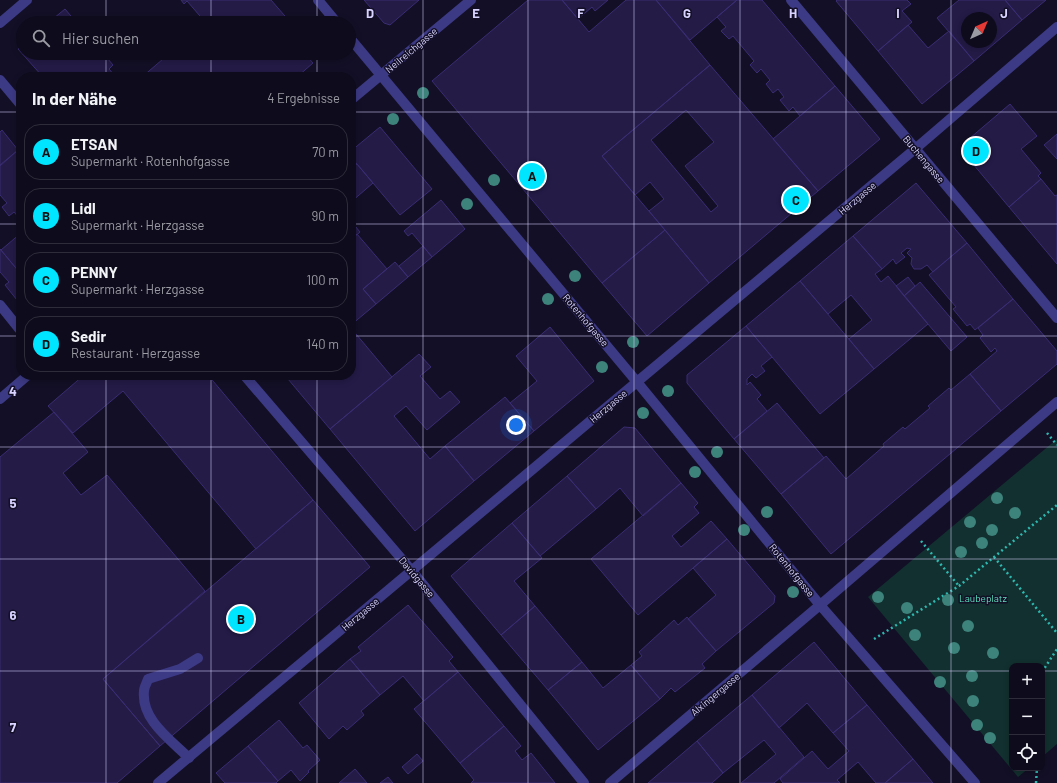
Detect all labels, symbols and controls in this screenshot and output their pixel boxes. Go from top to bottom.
text: D [366,5,374,21]
text: E [472,5,480,21]
text: F [577,5,585,21]
text: G [683,5,691,21]
text: H [789,5,797,21]
text: I [896,5,900,21]
text: J [1000,5,1008,21]
north arrow [961,12,997,48]
search box [16,16,356,60]
street label: Neilreichgasse [383,25,439,75]
icon: search [30,27,52,49]
text: Hier suchen [62,29,139,47]
text: In der Nähe [32,88,117,108]
text: 4 Ergebnisse [267,90,340,106]
street label: Buchengasse [901,133,947,185]
text: ETSAN [71,135,117,153]
pin: D [963,136,989,166]
text: A [42,144,50,160]
text: 70 m [312,144,339,160]
text: Supermarkt · Rotenhofgasse [71,153,230,169]
pin: A [519,161,545,191]
street label: Herzgasse [836,179,878,217]
pin: C [783,185,809,215]
text: Lidl [71,199,96,217]
text: B [42,208,50,224]
text: 90 m [312,208,339,224]
text: Supermarkt · Herzgasse [71,217,204,233]
text: PENNY [71,263,118,281]
text: C [42,272,50,288]
text: 100 m [306,272,339,288]
text: Supermarkt · Herzgasse [71,281,204,297]
street label: Rotenhofgasse [561,291,611,349]
text: Sedir [71,327,106,345]
text: D [42,336,50,352]
text: 140 m [307,336,339,352]
text: Restaurant · Herzgasse [71,345,200,361]
text: 4 [9,383,17,399]
street label: Herzgasse [587,387,629,425]
your location [506,415,526,435]
text: 5 [9,495,17,511]
street label: Rotenhofgasse [767,541,817,599]
street label: Davidgasse [397,554,437,600]
park label: Laubeplatz [959,592,1007,604]
street label: Herzgasse [339,595,381,633]
pin: B [228,604,254,634]
text: 6 [10,607,17,623]
map controls [1009,663,1045,771]
button: + [1009,663,1045,699]
street label: Alxingergasse [688,670,742,718]
button: − [1009,699,1045,735]
text: 7 [10,719,17,735]
button: locate [1009,735,1045,771]

